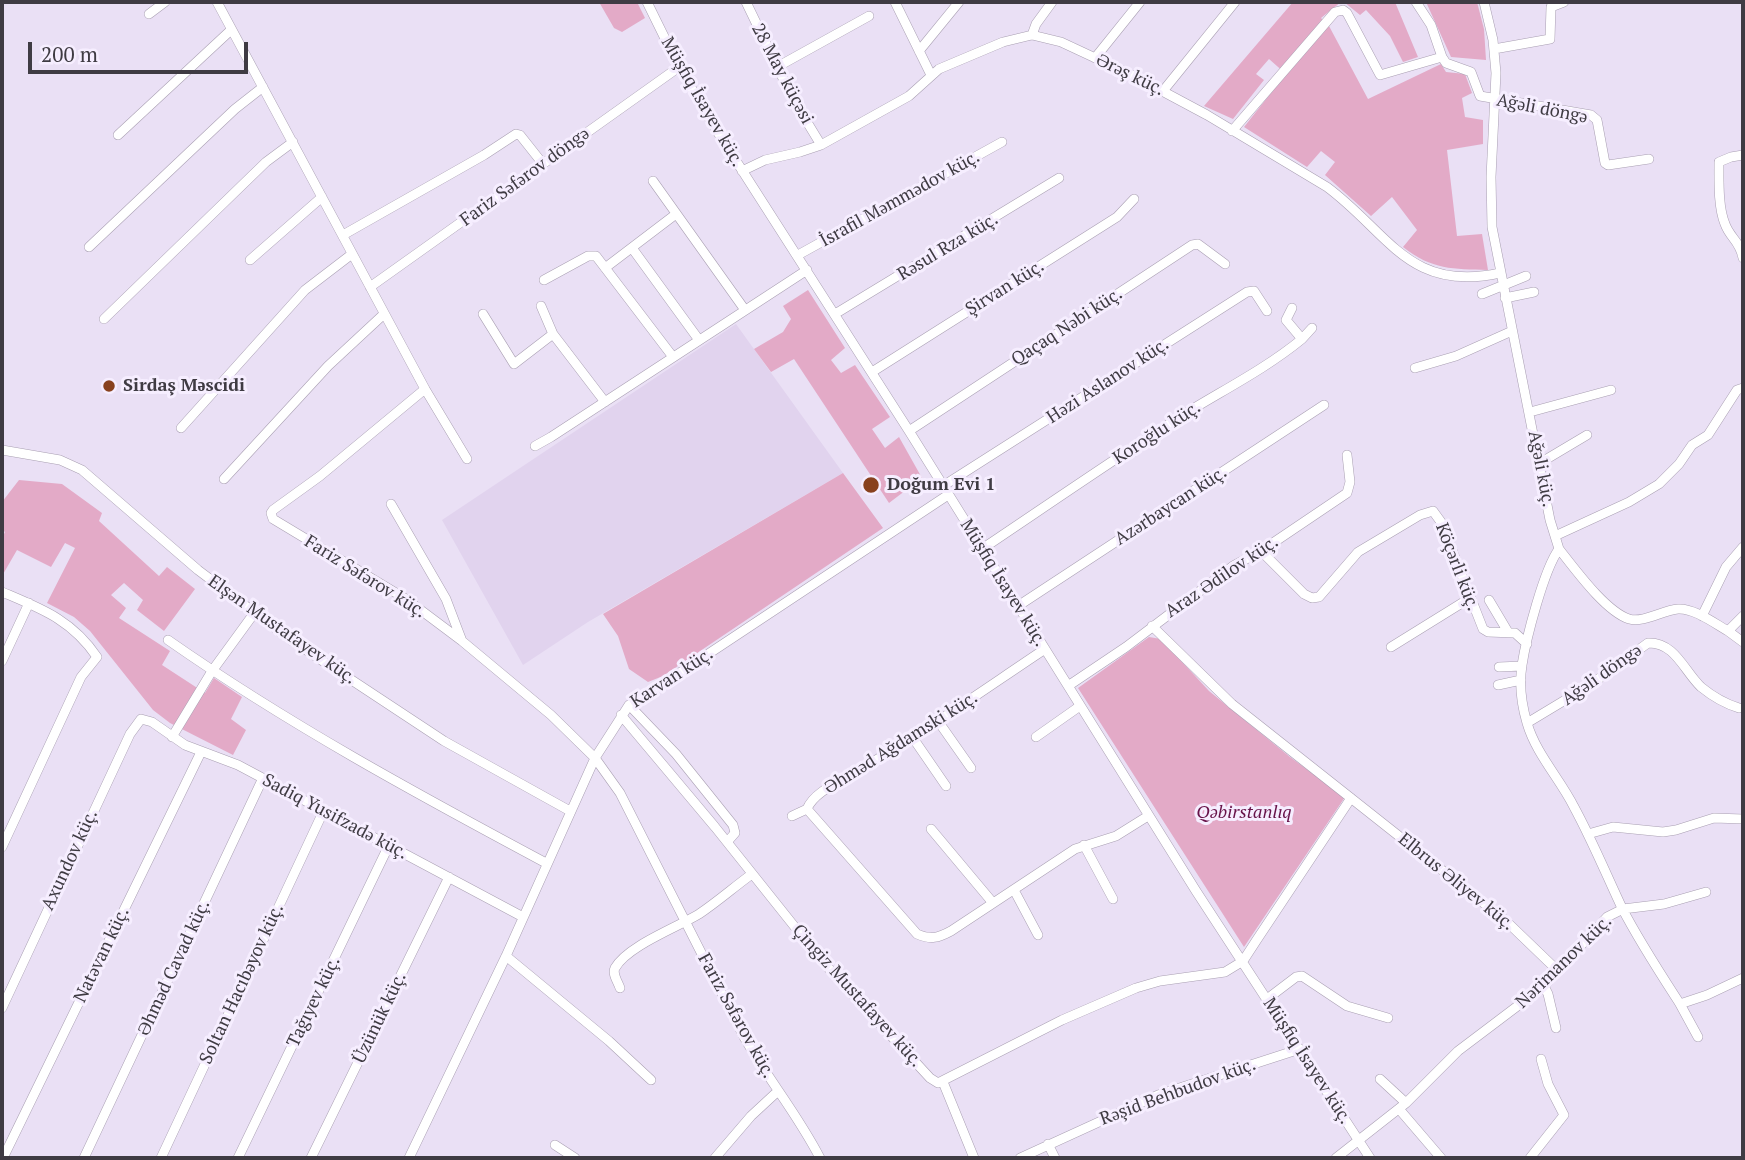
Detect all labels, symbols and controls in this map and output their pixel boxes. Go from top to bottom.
street label: 28 May küçəsi [746,20,818,128]
scale bar [32,28,252,72]
street label: Müşfiq İsayev küç. [656,33,748,171]
text: 200 m [41,40,98,68]
street label: Ərəş küç. [1092,49,1168,101]
street label: Ağəli döngə [1495,90,1589,128]
street label: Fariz Səfərov döngə [456,123,594,231]
street label: İsrafil Məmmədov küç. [816,146,984,252]
street label: Rəsul Rza küç. [894,208,1002,286]
street label: Şirvan küç. [962,255,1048,321]
street label: Qaçaq Nəbi küç. [1007,283,1127,371]
street label: Həzi Aslanov küç. [1043,334,1173,428]
place label: Sirdaş Məscidi [123,375,245,397]
marker: Sirdaş Məscidi [101,378,117,394]
street label: Koroğlu küç. [1109,397,1205,469]
street label: Ağəli küç. [1523,429,1559,509]
street label: Azərbaycan küç. [1111,462,1231,550]
place label: Doğum Evi 1 [887,474,995,496]
marker: Doğum Evi 1 [861,475,881,495]
street label: Müşfiq İsayev küç. [955,515,1051,651]
street label: Köçərli küç. [1430,520,1484,614]
street label: Fariz Səfərov küç. [300,531,430,623]
street label: Araz Ədilov küç. [1161,531,1283,623]
street label: Elşən Mustafayev küç. [204,571,360,689]
street label: Ağəli döngə [1558,640,1646,710]
street label: Karvan küç. [627,643,717,713]
street label: Əhməd Ağdamski küç. [820,687,982,799]
street label: Sadiq Yusifzadə küç. [259,770,411,864]
park label: Qəbirstanlıq [1196,802,1292,824]
street label: Axundov küç. [37,806,103,914]
street label: Elbrus Əliyev küç. [1394,829,1518,935]
street label: Əhməd Cavad küç. [133,896,215,1040]
street label: Soltan Hacıbəyov küç. [195,900,289,1068]
street label: Natəvan küç. [70,904,134,1006]
street label: Nərimanov küç. [1512,911,1616,1013]
street label: Çingiz Mustafayev küç. [787,920,927,1072]
street label: Fariz Səfərov küç. [693,950,779,1082]
street label: Tağıyev küç. [283,953,345,1051]
street label: Üzünük küç. [349,969,411,1067]
street label: Müşfiq İsayev küç. [1258,994,1356,1128]
street label: Rəşid Behbudov küç. [1097,1054,1259,1130]

